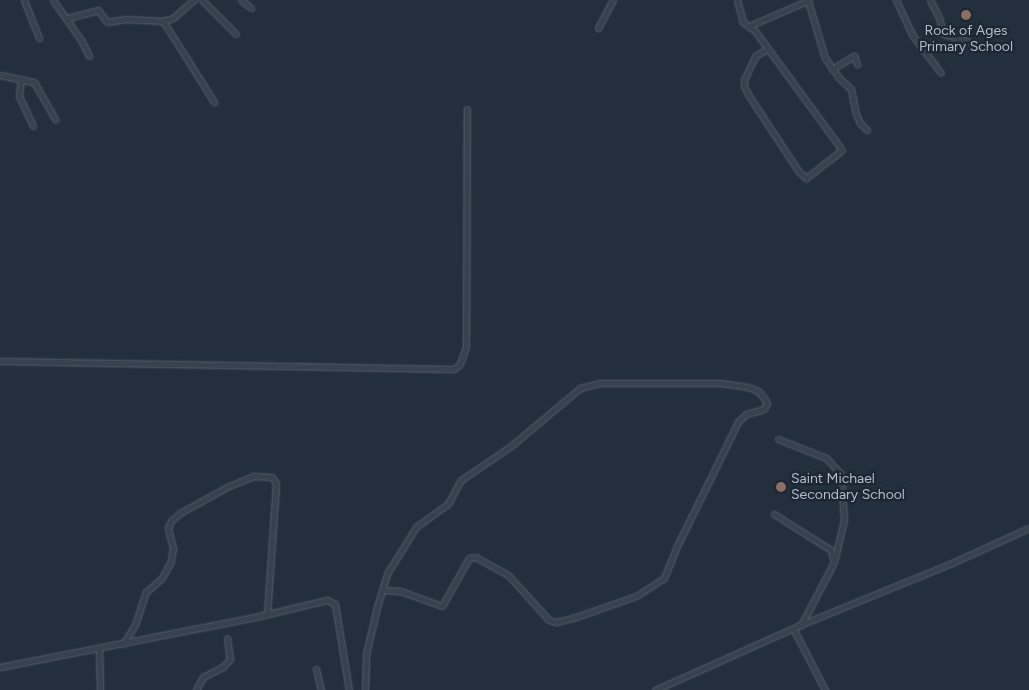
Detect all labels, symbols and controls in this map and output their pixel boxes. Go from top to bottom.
marker: Rock of Ages Primary School [960,9,972,21]
place label: Rock of Ages Primary School [919,23,1013,56]
place label: Saint Michael Secondary School [791,471,905,504]
marker: Saint Michael Secondary School [775,481,787,493]

